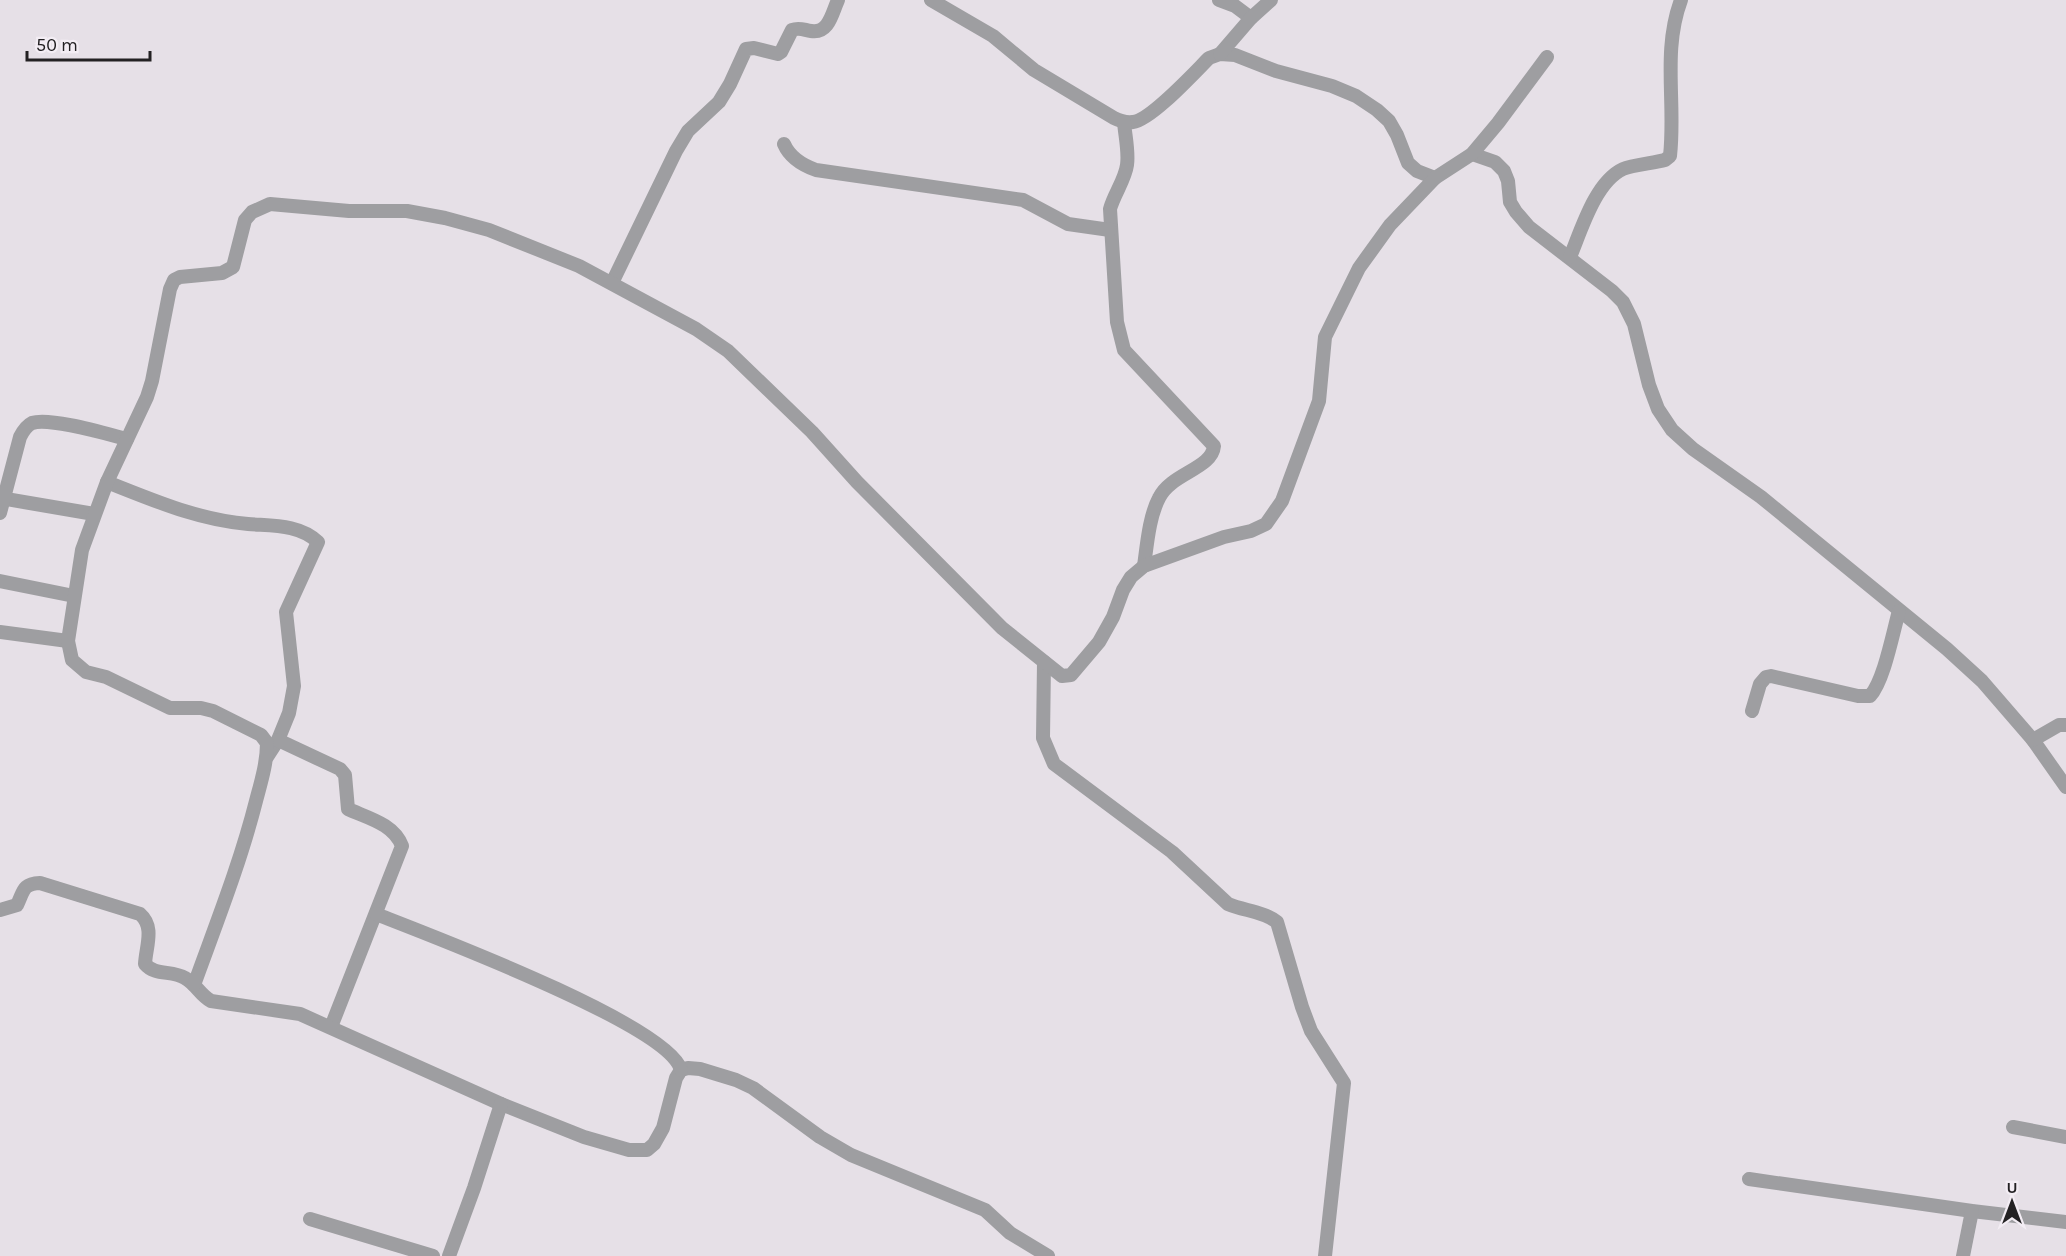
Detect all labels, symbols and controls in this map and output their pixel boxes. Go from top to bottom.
scale bar [27,24,150,62]
text: 50 m [36,34,78,56]
north arrow [1982,1172,2042,1232]
text: U [2006,1178,2018,1197]

